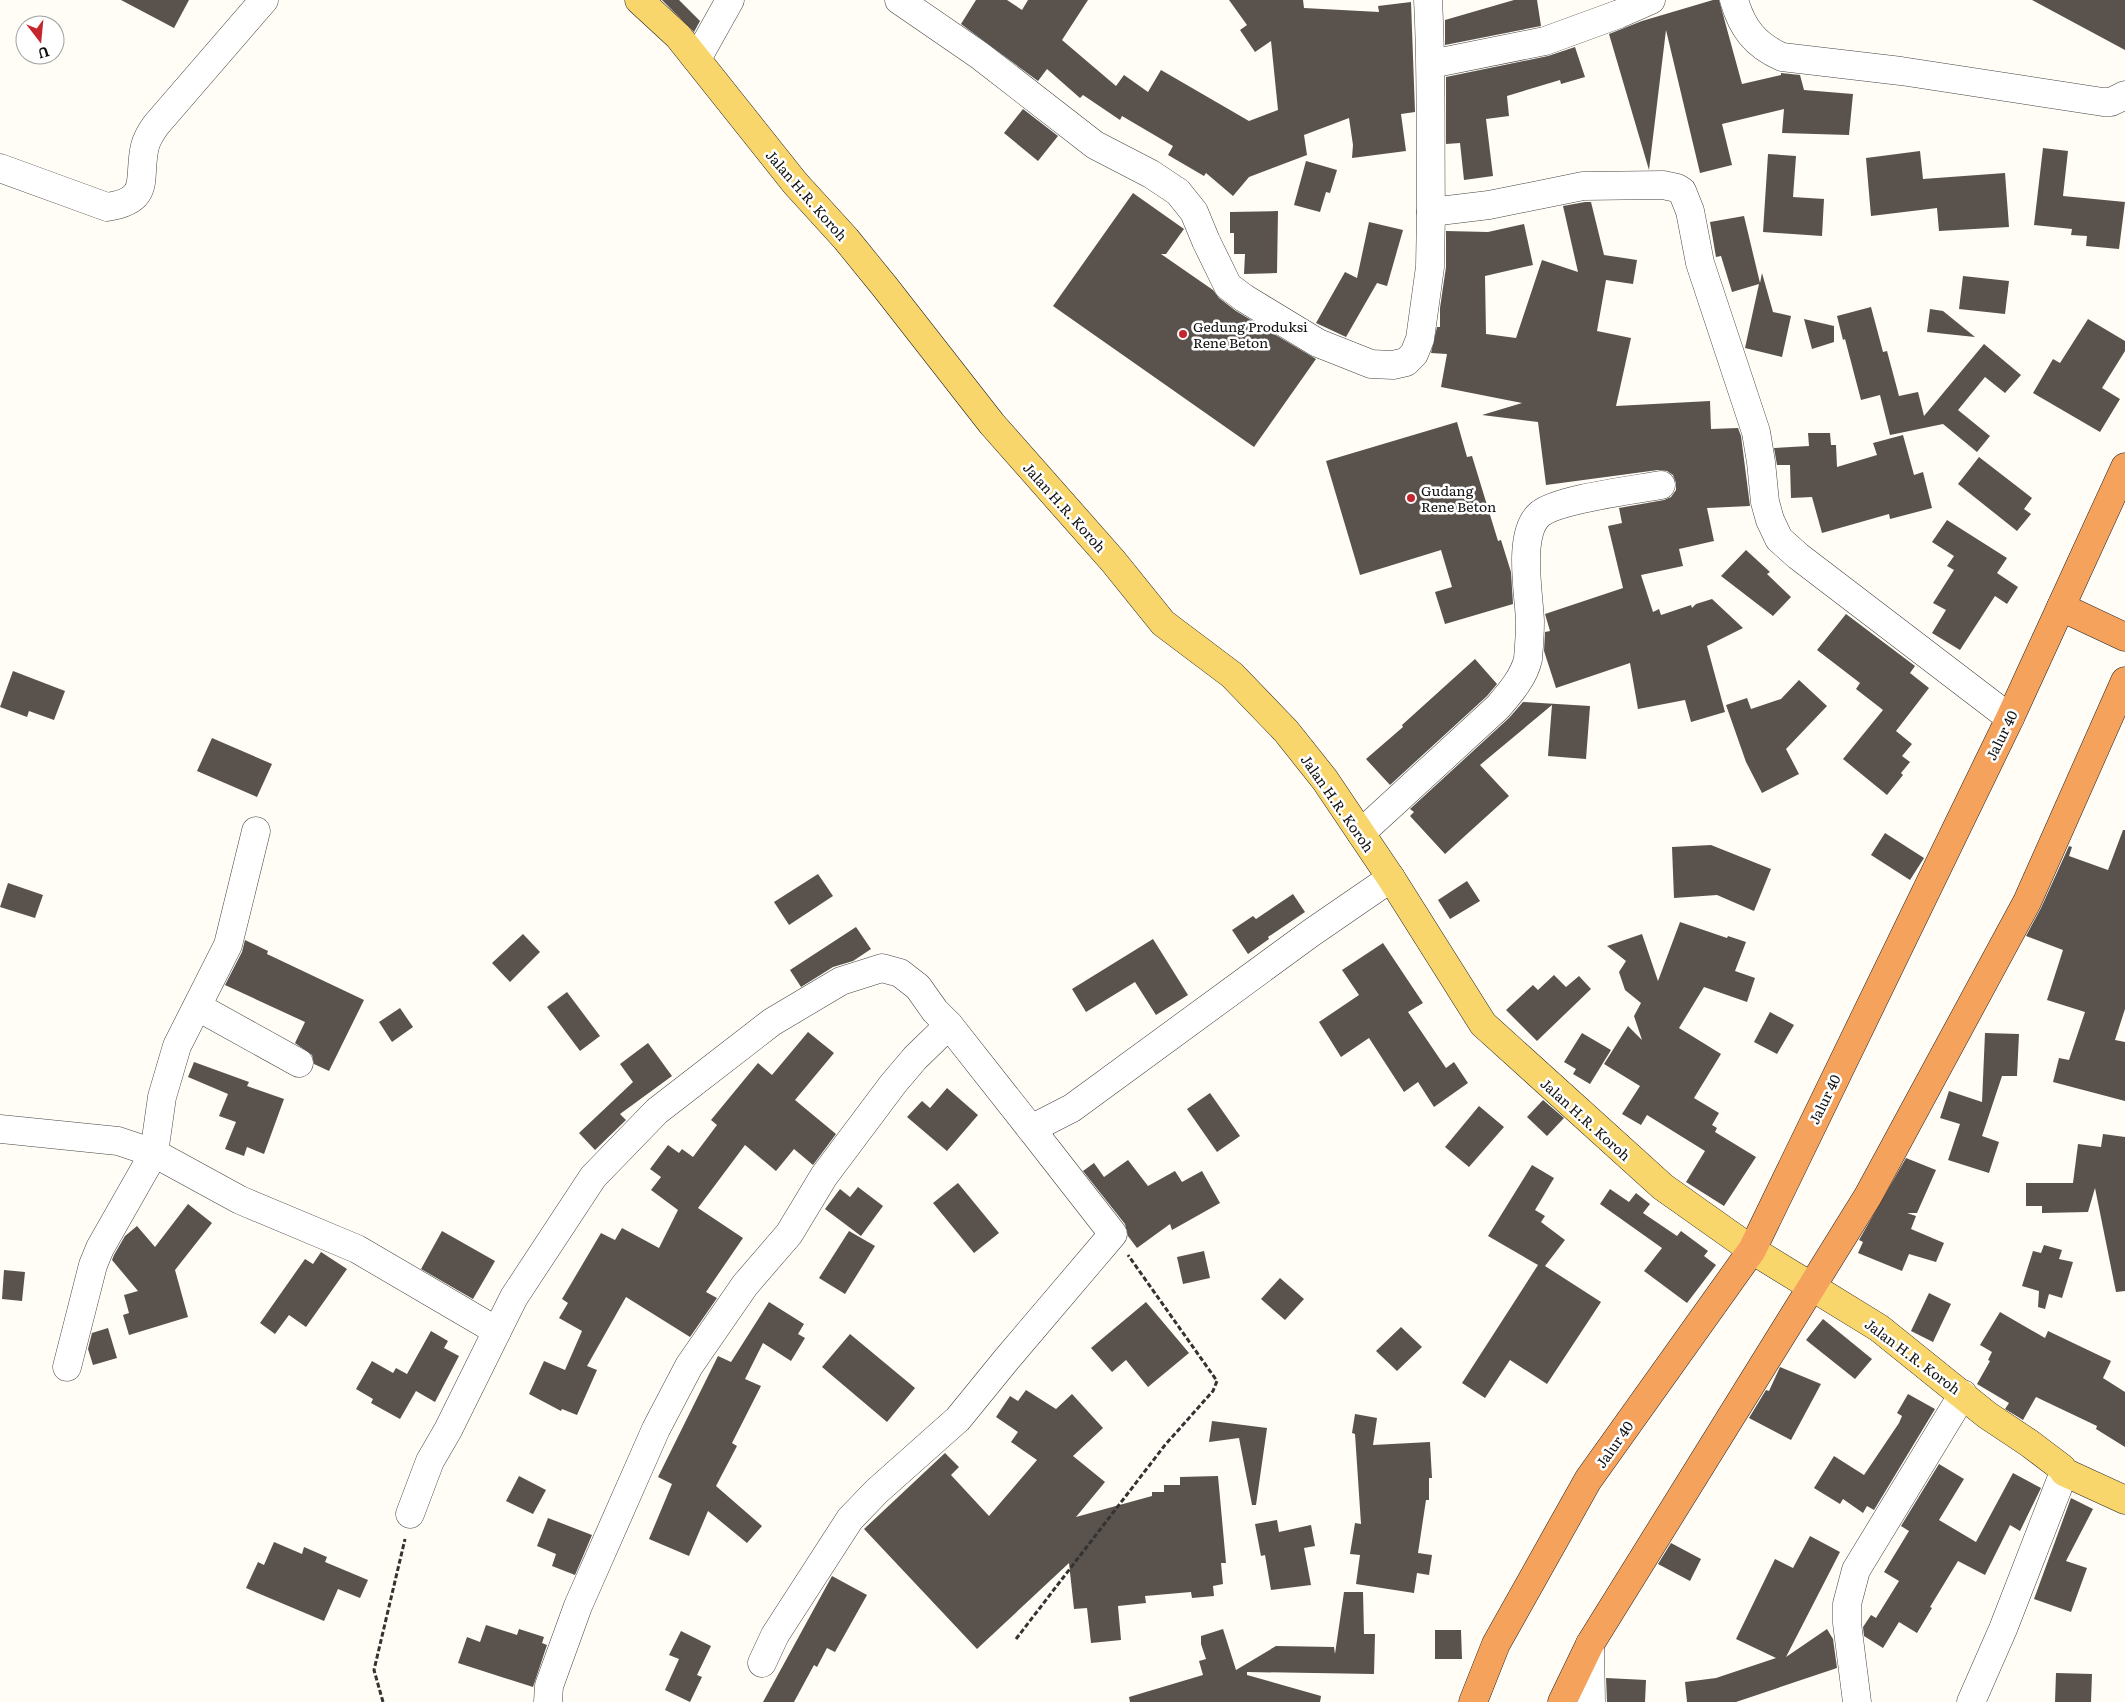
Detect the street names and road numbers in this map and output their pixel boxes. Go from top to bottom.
street label: Jalan H.R. Koroh [762,145,852,245]
street label: Jalan H.R. Koroh [1019,458,1111,556]
street label: Jalur 40 [1980,707,2022,763]
street label: Jalan H.R. Koroh [1297,750,1379,856]
street label: Jalur 40 [1803,1071,1845,1127]
street label: Jalan H.R. Koroh [1537,1073,1635,1165]
street label: Jalan H.R. Koroh [1861,1313,1965,1399]
street label: Jalur 40 [1591,1416,1637,1472]

